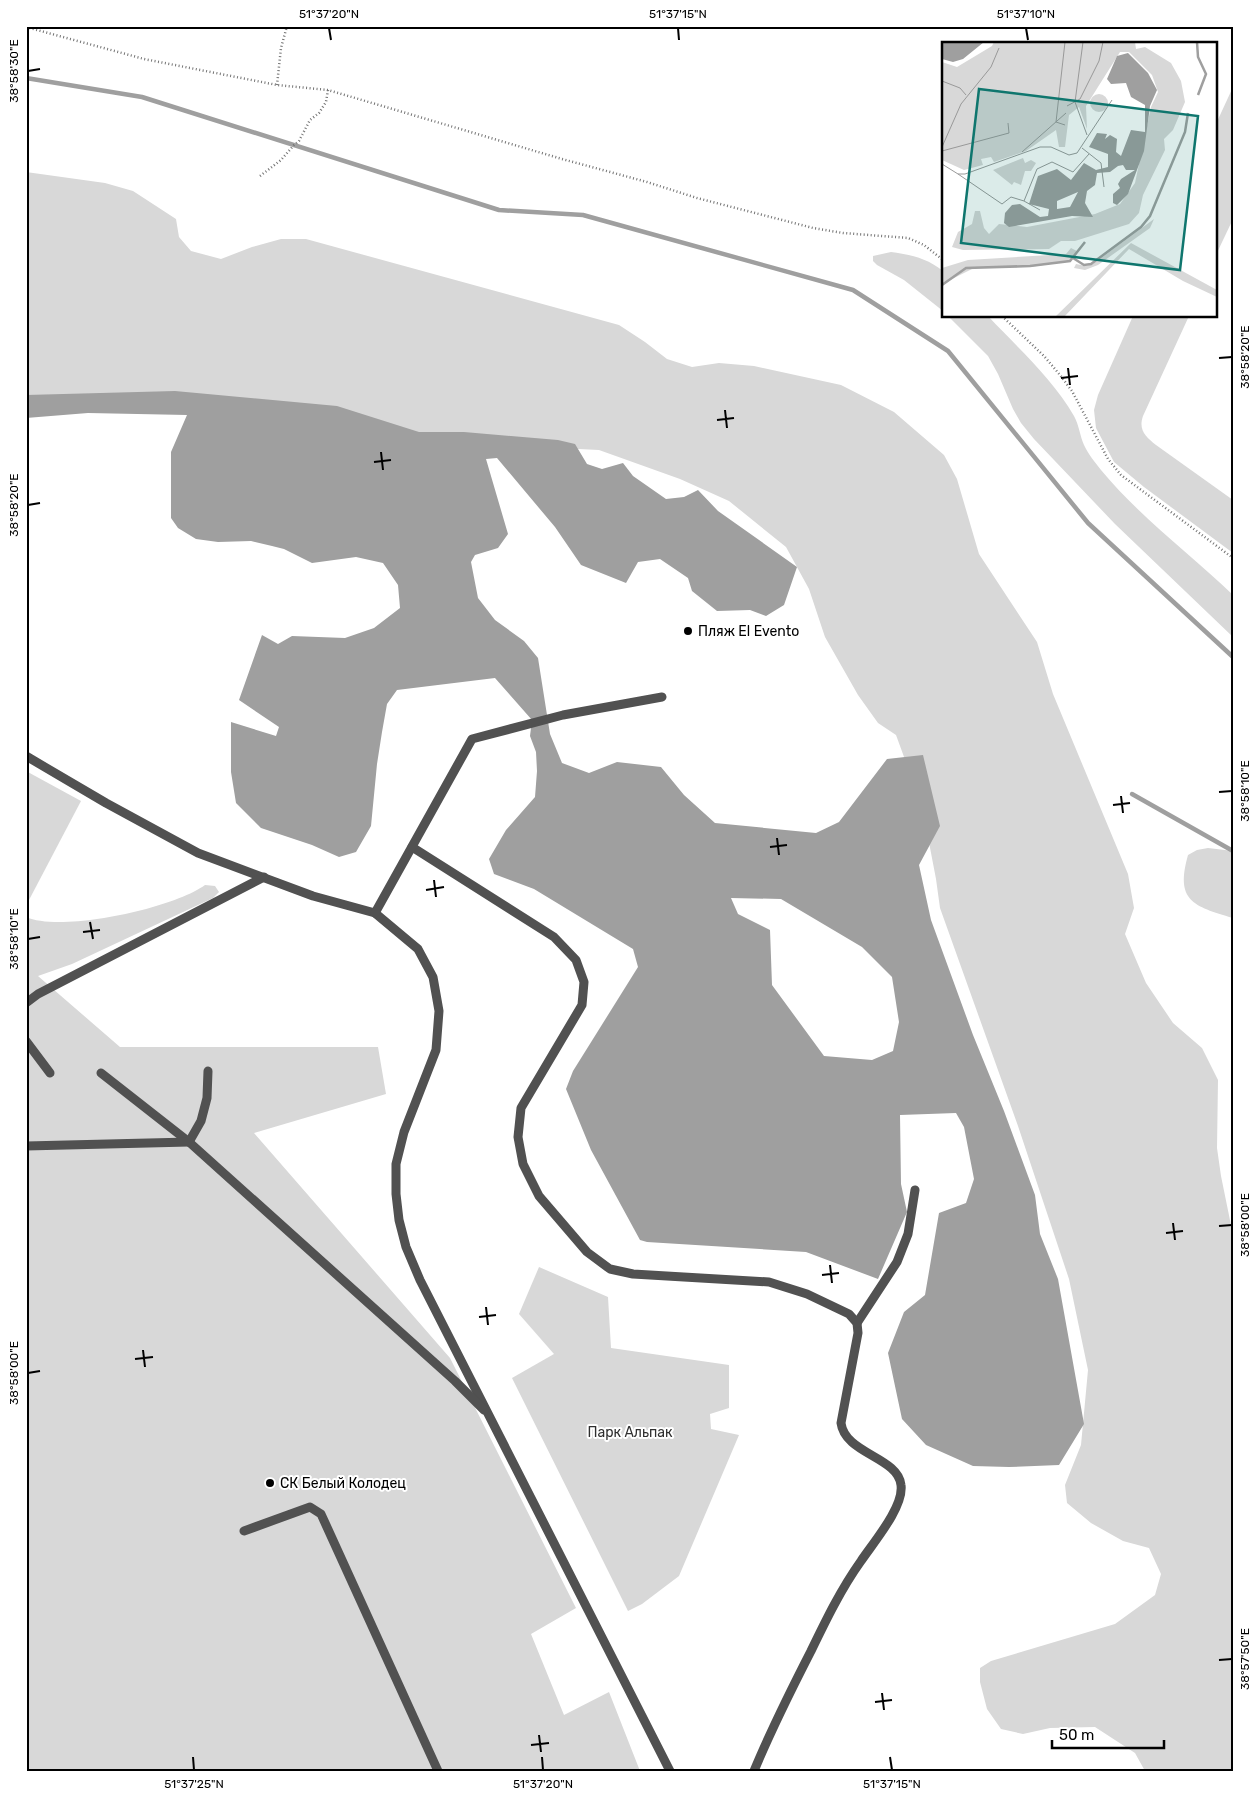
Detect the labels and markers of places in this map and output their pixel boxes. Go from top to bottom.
place label: Пляж El Evento [698,623,799,640]
marker: Пляж El Evento [682,625,694,637]
place label: СК Белый Колодец [280,1475,406,1492]
marker: СК Белый Колодец [264,1477,276,1489]

